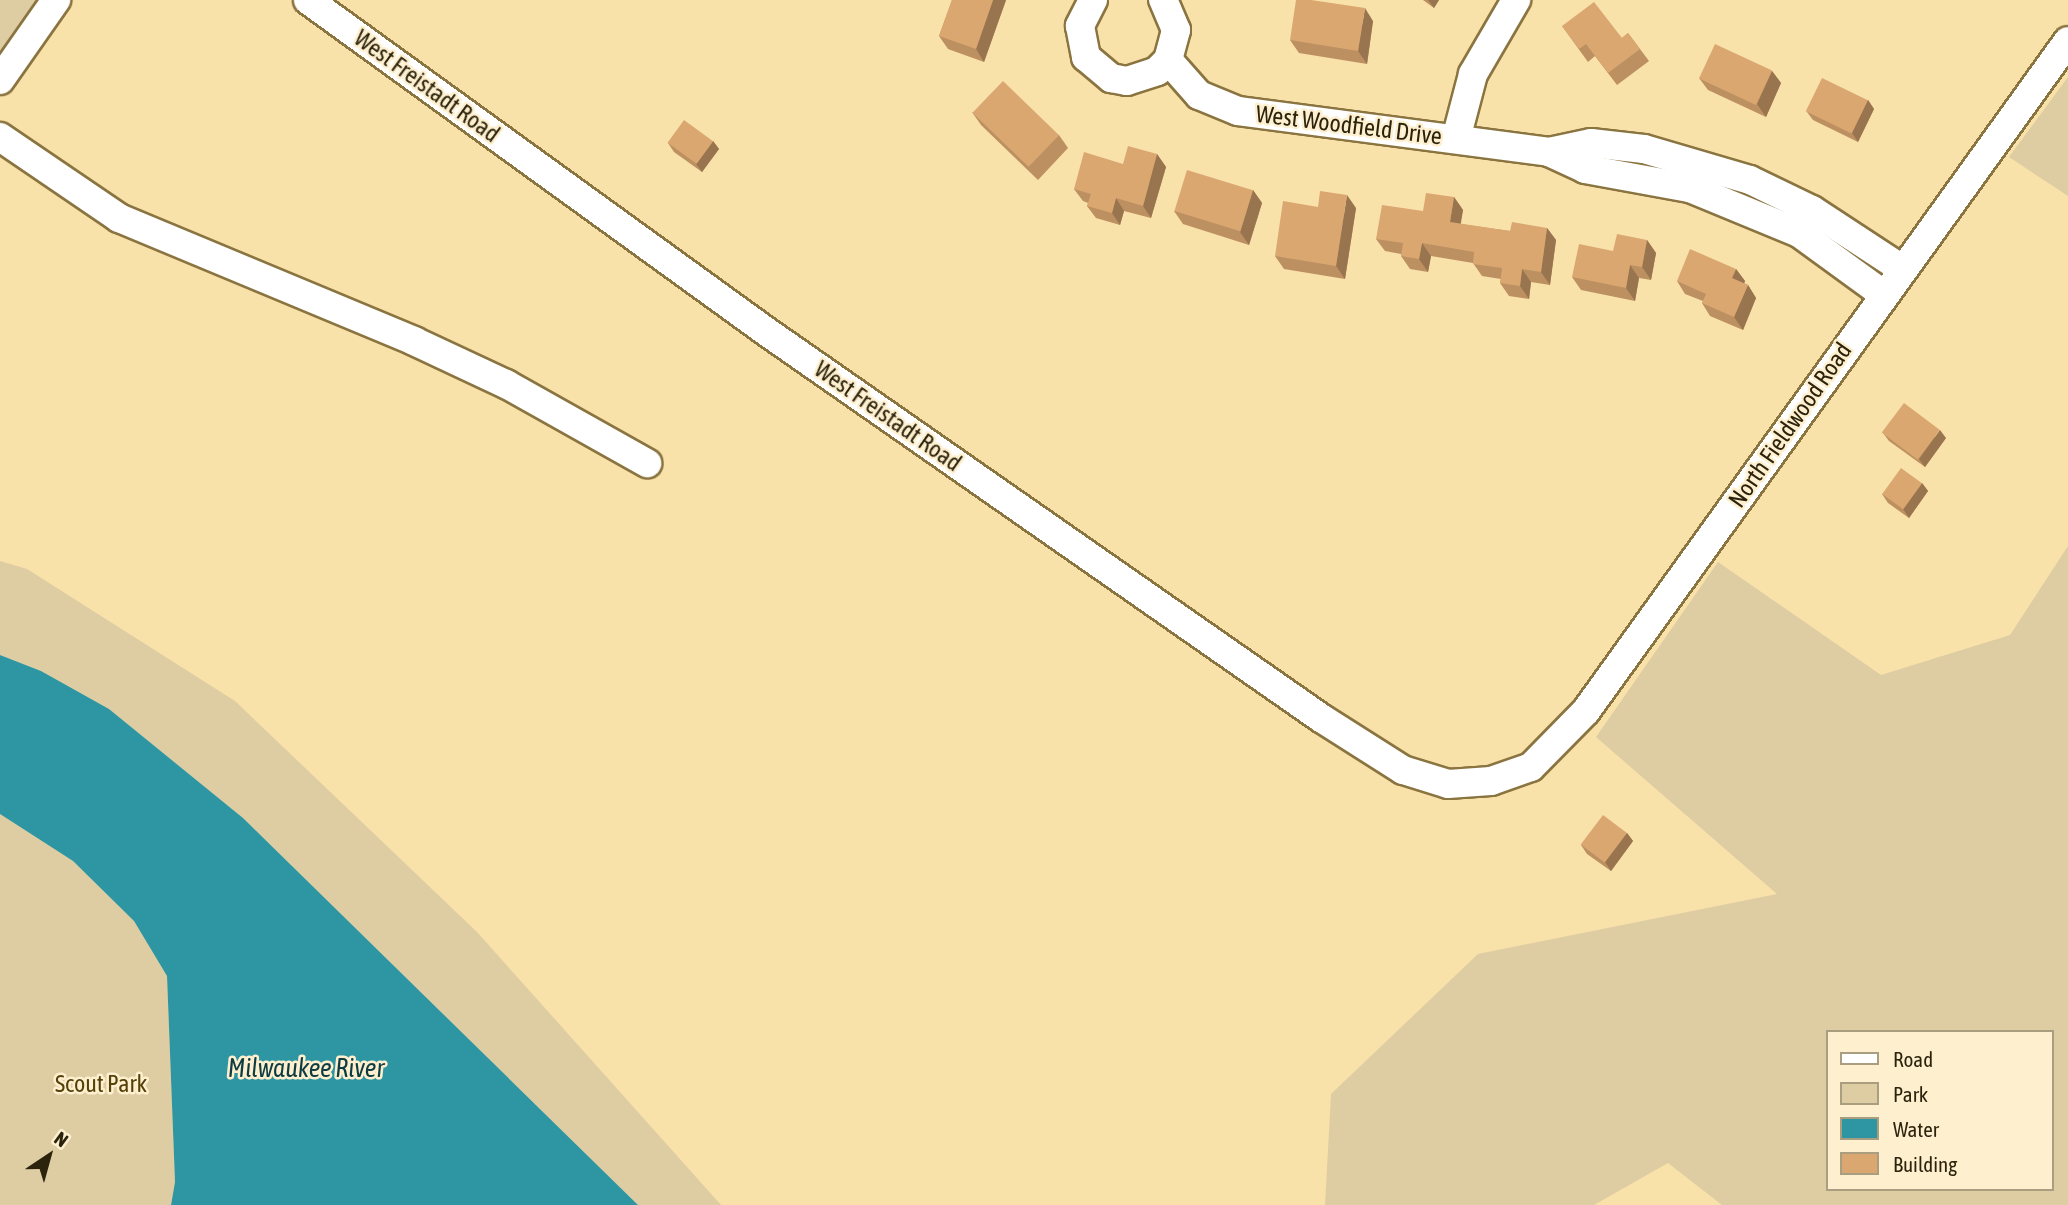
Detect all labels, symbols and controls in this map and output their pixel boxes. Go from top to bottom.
street label: West Freistadt Road [349,24,505,148]
street label: West Woodfield Drive [1254,99,1444,151]
street label: North Fieldwood Road [1722,337,1858,513]
street label: West Freistadt Road [809,355,967,477]
legend [1826,1030,2054,1191]
text: Road [1893,1047,1933,1071]
water label: Milwaukee River [228,1053,384,1085]
park label: Scout Park [55,1070,147,1098]
text: Park [1893,1082,1928,1106]
text: Water [1893,1117,1939,1141]
north arrow [14,1121,84,1191]
text: N [50,1127,72,1151]
text: Building [1893,1152,1957,1176]

